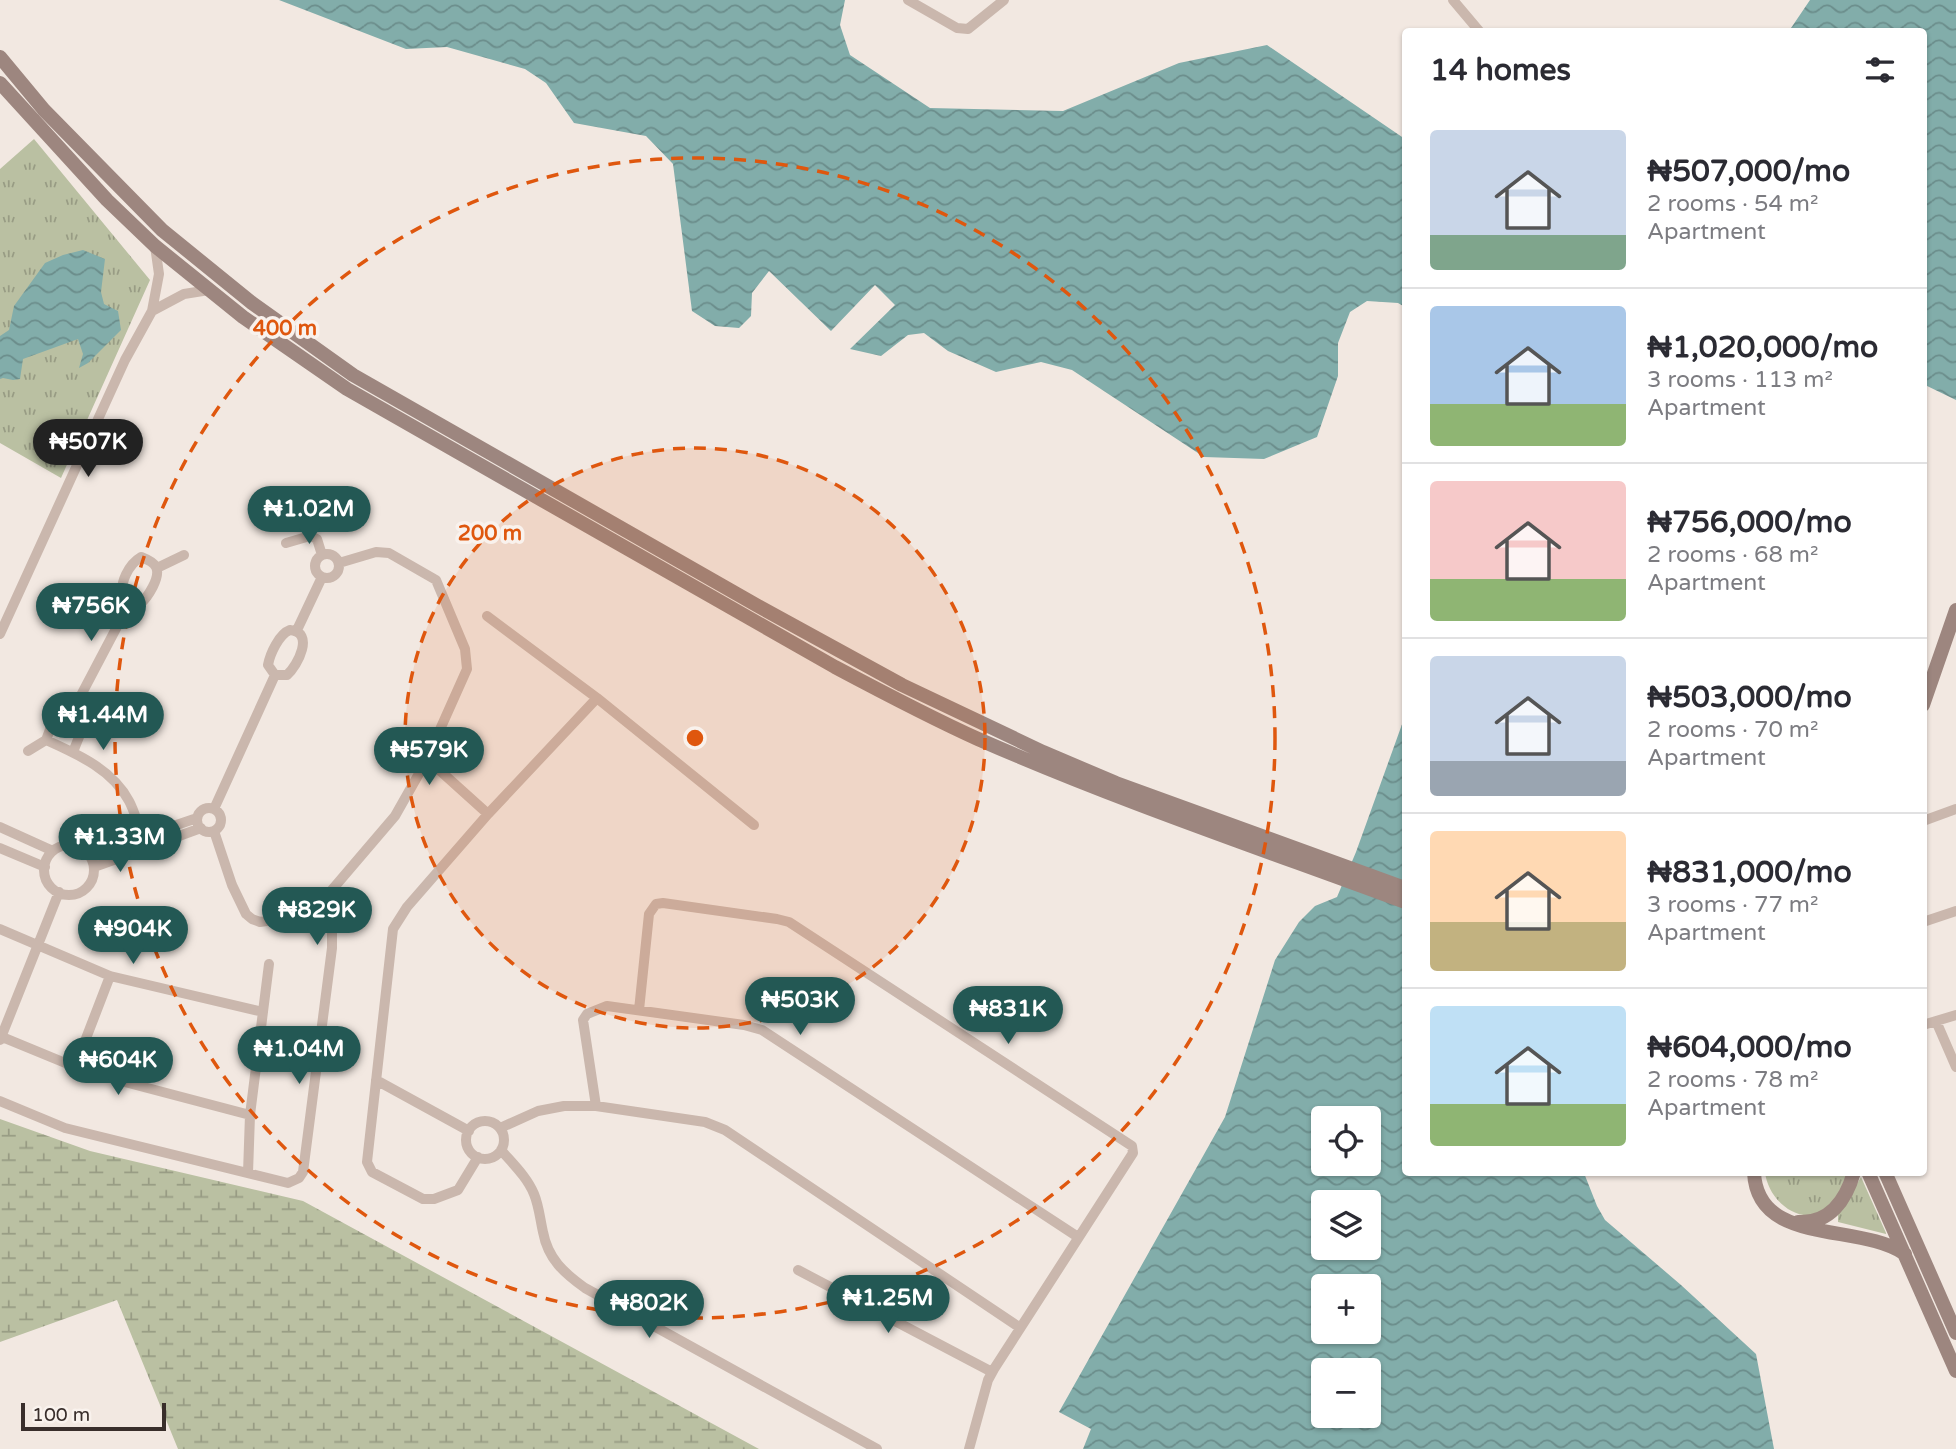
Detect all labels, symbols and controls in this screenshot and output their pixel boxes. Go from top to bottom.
icon: filters [1861,51,1899,89]
text: 14 homes [1430,52,1571,89]
text: ₦507,000/mo [1647,153,1850,190]
icon: home [1486,158,1570,242]
text: 2 rooms · 54 m² [1647,190,1818,218]
text: Apartment [1647,218,1766,246]
text: 400 m [253,316,317,341]
text: ₦1,020,000/mo [1647,329,1878,366]
icon: home [1486,334,1570,418]
text: 3 rooms · 113 m² [1647,366,1833,394]
text: Apartment [1647,394,1766,422]
pin: ₦507K [39,420,137,479]
text: ₦507K [49,428,127,456]
pin: ₦1.02M [252,486,366,546]
text: ₦1.02M [264,495,354,523]
text: ₦756,000/mo [1647,504,1852,541]
icon: home [1486,509,1570,593]
text: 200 m [458,521,522,546]
text: 2 rooms · 68 m² [1647,541,1818,569]
text: Apartment [1647,569,1766,597]
pin: ₦756K [42,584,140,643]
text: ₦756K [52,592,130,620]
text: ₦503,000/mo [1647,679,1852,716]
icon: home [1486,684,1570,768]
pin: ₦1.44M [46,692,160,752]
text: ₦1.44M [58,701,148,729]
text: 2 rooms · 70 m² [1647,716,1818,744]
centre of rings [683,726,707,750]
pin: ₦579K [380,728,478,787]
text: ₦579K [390,736,468,764]
text: Apartment [1647,744,1766,772]
pin: ₦1.33M [63,814,177,874]
text: ₦1.33M [75,823,165,851]
text: ₦831,000/mo [1647,854,1852,891]
icon: home [1486,859,1570,943]
pin: ₦829K [268,888,366,947]
text: 3 rooms · 77 m² [1647,891,1818,919]
text: ₦829K [278,896,356,924]
pin: ₦904K [84,906,182,966]
text: ₦904K [94,915,172,943]
text: Apartment [1647,919,1766,947]
pin: ₦503K [751,978,849,1037]
text: ₦503K [761,986,839,1014]
pin: ₦831K [959,986,1057,1046]
text: ₦831K [969,995,1047,1023]
pin: ₦1.04M [242,1026,356,1086]
text: ₦604,000/mo [1647,1029,1852,1066]
icon: home [1486,1034,1570,1118]
text: ₦1.04M [254,1035,344,1063]
pin: ₦604K [69,1038,167,1097]
text: ₦604K [79,1046,157,1074]
text: 2 rooms · 78 m² [1647,1066,1818,1094]
text: Apartment [1647,1094,1766,1122]
map controls [1311,1106,1381,1428]
button: locate [1311,1106,1381,1176]
button: layers [1311,1190,1381,1260]
button: + [1311,1274,1381,1344]
pin: ₦1.25M [831,1276,945,1335]
pin: ₦802K [600,1280,698,1340]
text: ₦1.25M [843,1284,933,1312]
text: ₦802K [610,1289,688,1317]
button: − [1311,1358,1381,1428]
scale bar [21,1400,166,1432]
text: 100 m [32,1404,90,1426]

